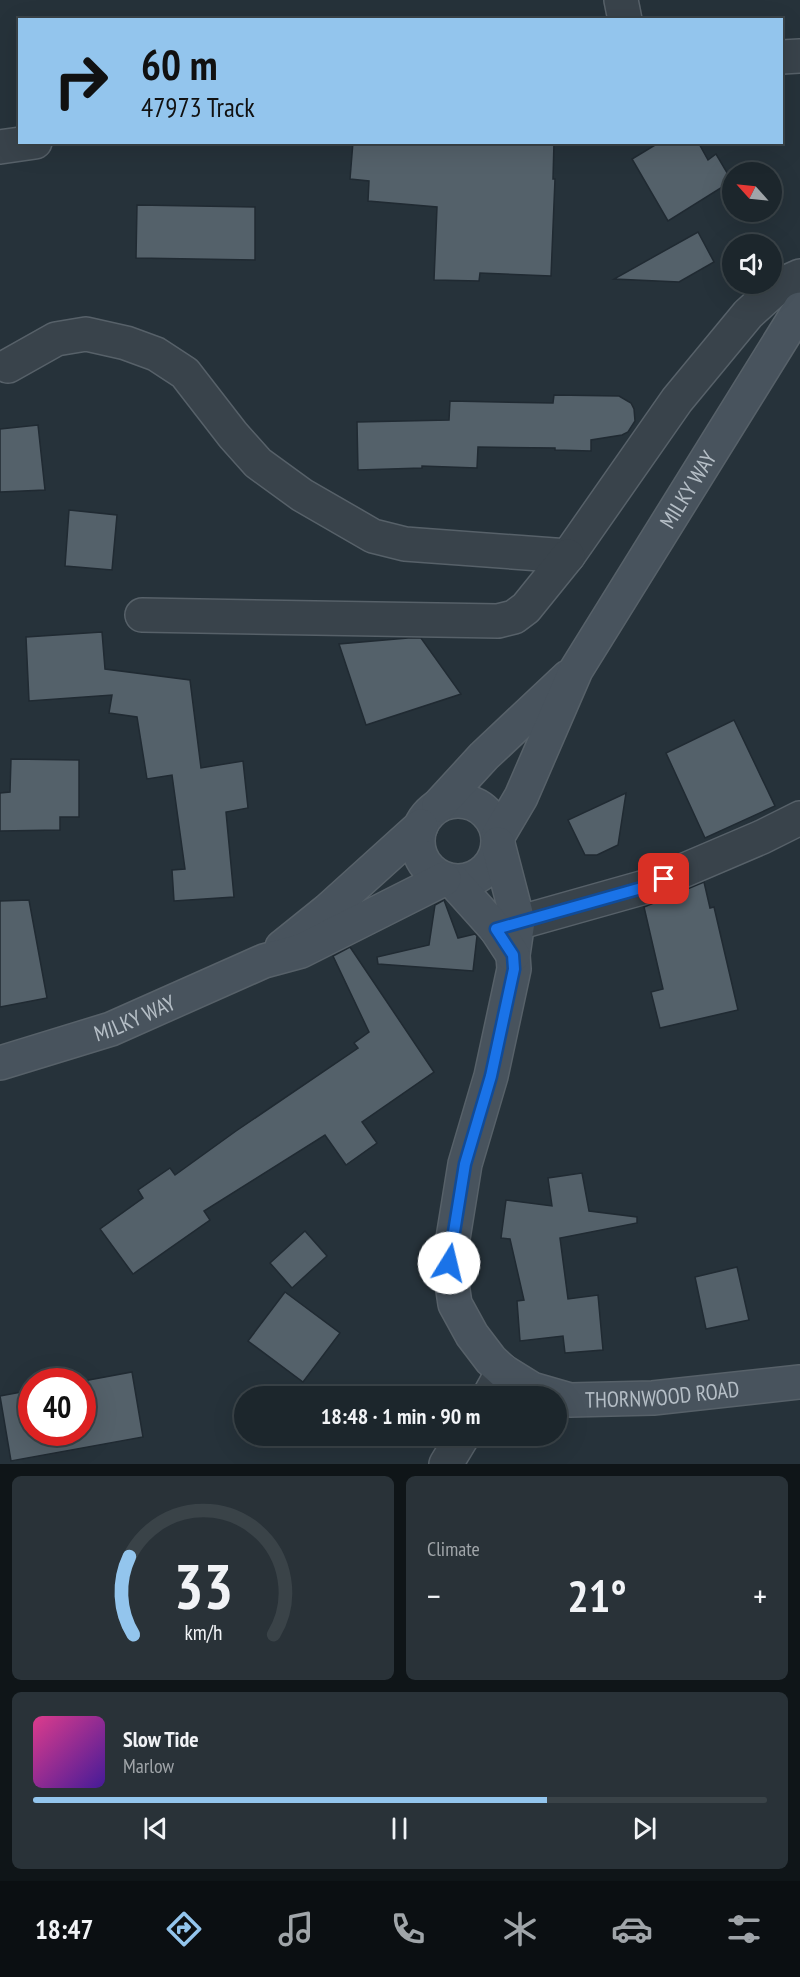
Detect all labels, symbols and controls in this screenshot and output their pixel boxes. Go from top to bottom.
text: 60 m [141,37,218,92]
icon: right [42,42,120,120]
text: 47973 Track [141,90,255,124]
north arrow [722,162,782,222]
map controls [722,162,782,294]
button: sound [722,234,782,294]
street label: MILKY WAY [653,446,722,533]
pin [638,853,689,904]
icon: arrive [647,862,680,895]
street label: MILKY WAY [91,988,180,1047]
position arrow [417,1231,481,1295]
speed limit sign: 40 [18,1368,96,1446]
street label: THORNWOOD ROAD [585,1375,741,1414]
text: 18:48 · 1 min · 90 m [321,1402,480,1430]
text: Climate [427,1536,480,1562]
text: 33 [173,1545,233,1626]
text: 21° [567,1566,627,1624]
text: − [427,1574,441,1617]
text: + [753,1574,767,1617]
text: km/h [184,1618,222,1646]
text: Slow Tide [123,1725,199,1753]
text: Marlow [123,1753,174,1779]
icon: previous [139,1812,172,1845]
icon: pause [383,1812,416,1845]
icon: next [628,1812,661,1845]
icon: directions [163,1908,205,1950]
icon: music [275,1908,317,1950]
icon: phone [387,1908,429,1950]
icon: climate [499,1908,541,1950]
icon: car [611,1908,653,1950]
icon: filters [723,1908,765,1950]
text: 18:47 [35,1912,93,1946]

